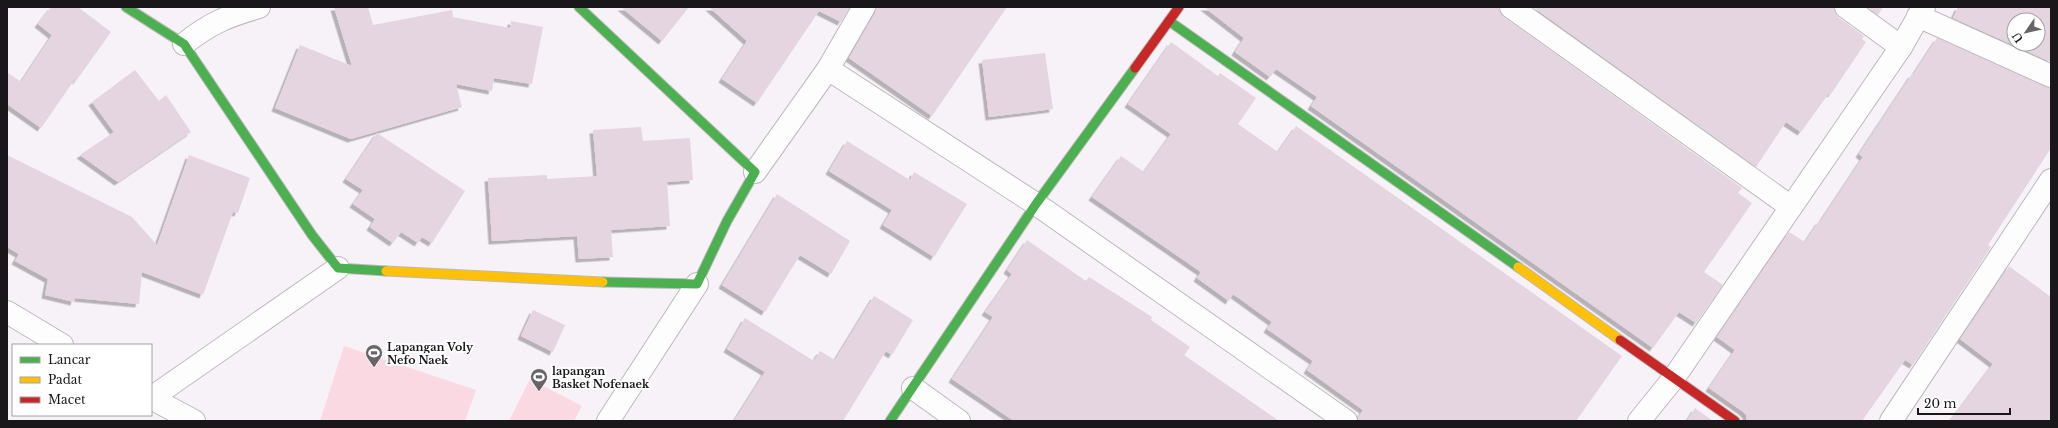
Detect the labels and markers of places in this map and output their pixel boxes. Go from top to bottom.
place label: Lapangan Voly Nefo Naek [387,340,474,367]
sports icon: Lapangan Voly Nefo Naek [364,343,384,368]
place label: lapangan Basket Nofenaek [552,364,650,391]
sports icon: lapangan Basket Nofenaek [529,367,549,392]

